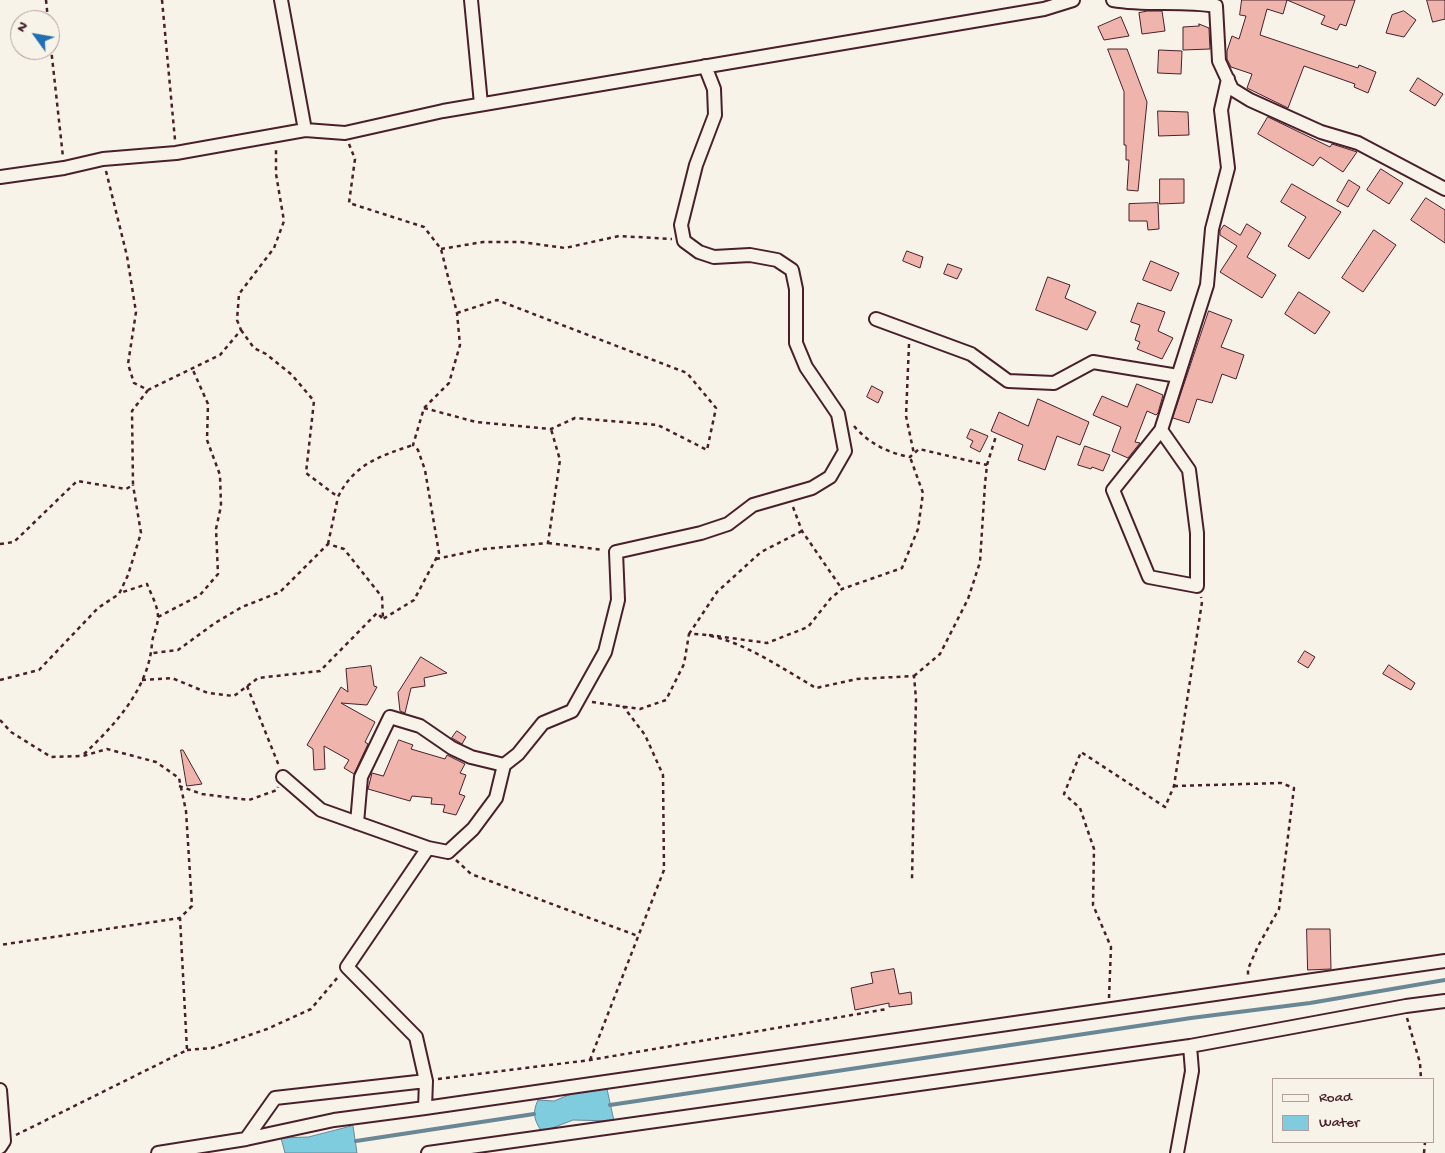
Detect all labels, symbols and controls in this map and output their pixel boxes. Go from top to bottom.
north arrow [10,10,60,60]
text: N [13,19,32,36]
legend [1272,1078,1435,1143]
text: Road [1319,1089,1352,1107]
text: Water [1319,1114,1359,1132]

